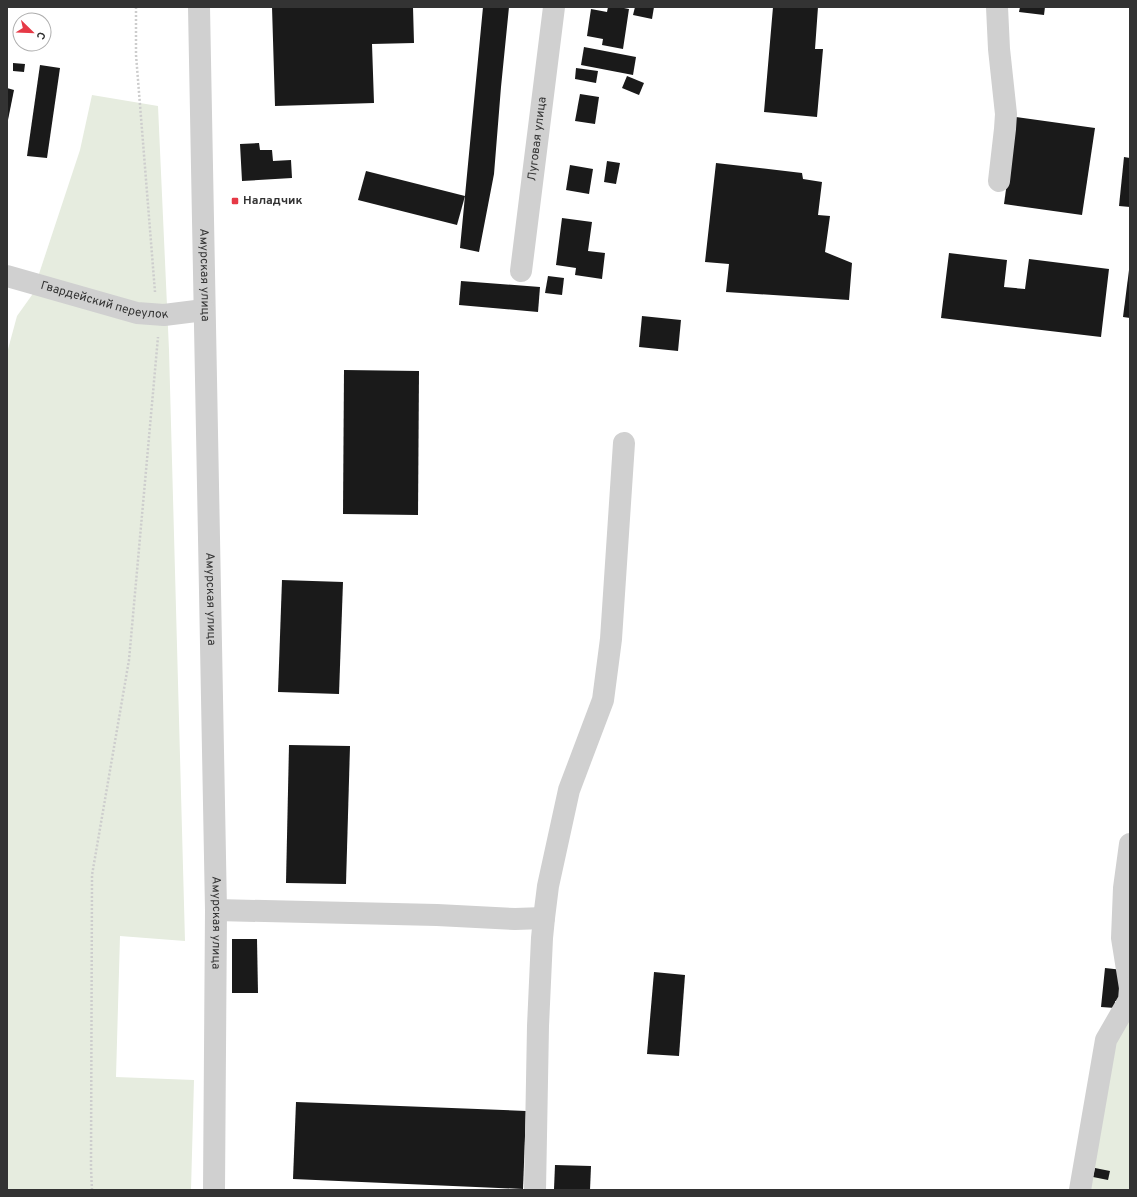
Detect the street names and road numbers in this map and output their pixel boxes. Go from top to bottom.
street label: Луговая улица [524,96,551,182]
street label: Амурская улица [195,228,213,322]
street label: Гвардейский переулок [39,278,170,323]
street label: Амурская улица [201,552,219,646]
street label: Амурская улица [207,876,224,969]

